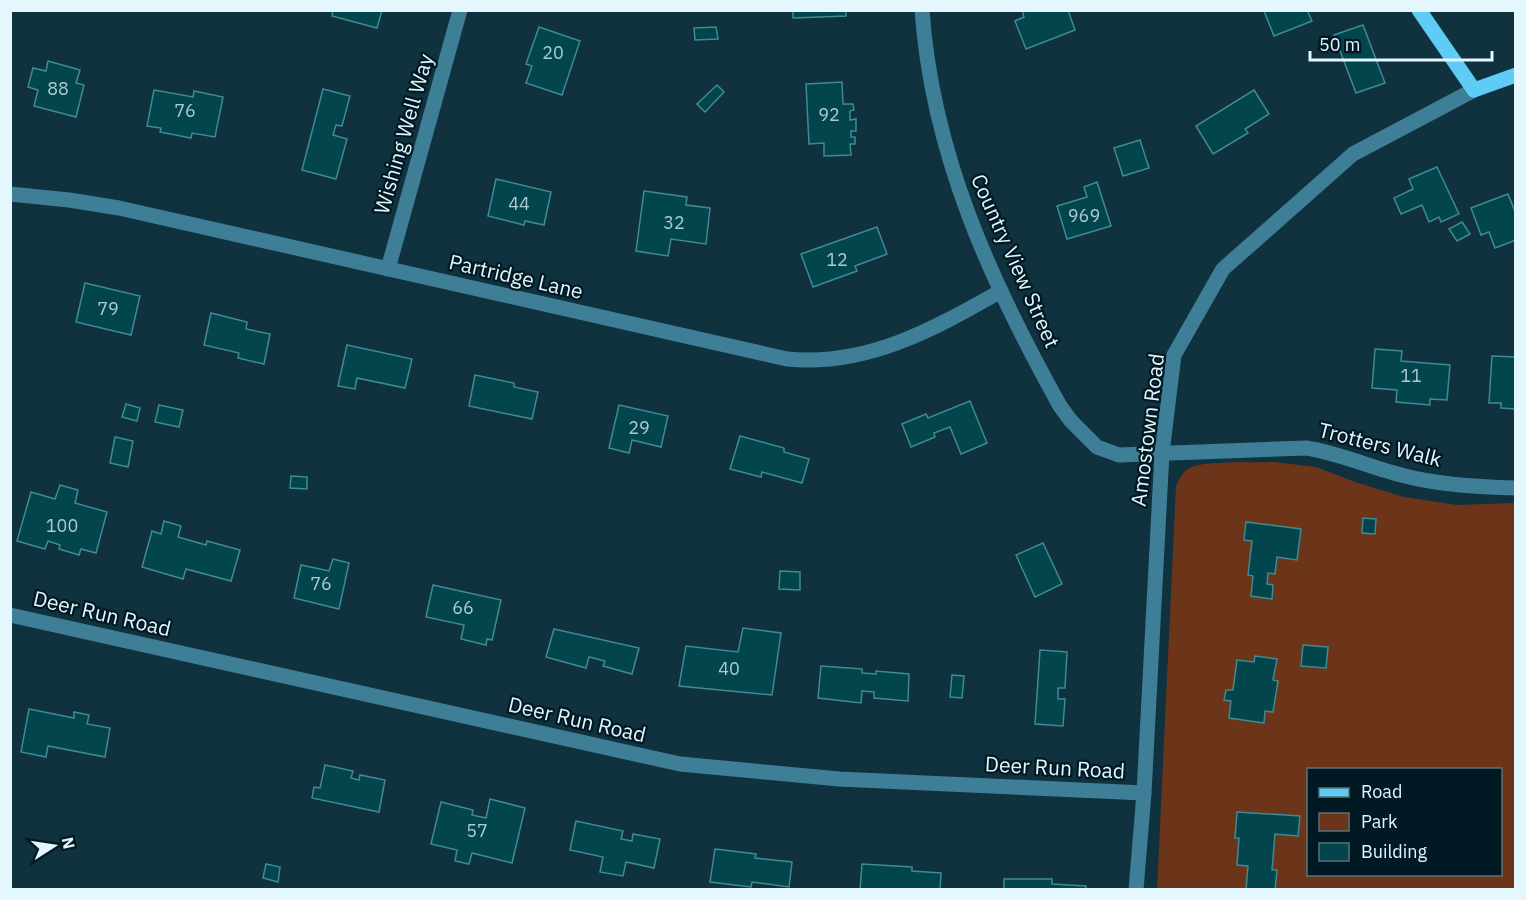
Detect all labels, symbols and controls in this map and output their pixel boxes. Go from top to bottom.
scale bar [1310,24,1492,62]
text: 50 m [1319,33,1361,56]
house number: 20 [542,41,564,64]
street label: Wishing Well Way [367,50,439,217]
house number: 88 [47,77,69,100]
house number: 76 [174,99,196,122]
house number: 92 [818,103,840,126]
street label: Country View Street [965,169,1067,352]
house number: 44 [508,192,530,215]
house number: 969 [1068,204,1100,227]
house number: 32 [663,211,685,234]
street label: Partridge Lane [446,247,586,305]
house number: 12 [826,248,848,271]
house number: 79 [97,297,119,320]
street label: Amostown Road [1124,352,1170,508]
house number: 11 [1400,364,1422,387]
street label: Trotters Walk [1316,415,1445,473]
house number: 29 [628,416,650,439]
house number: 100 [46,514,78,537]
house number: 76 [310,572,332,595]
street label: Deer Run Road [31,584,174,642]
house number: 66 [452,596,474,619]
house number: 40 [718,657,740,680]
street label: Deer Run Road [506,690,649,748]
street label: Deer Run Road [984,749,1126,785]
legend [1307,768,1502,876]
text: Road [1361,780,1402,803]
text: Park [1361,810,1398,833]
north arrow [24,816,84,876]
house number: 57 [466,819,488,842]
text: N [58,835,80,851]
text: Building [1361,840,1428,863]

